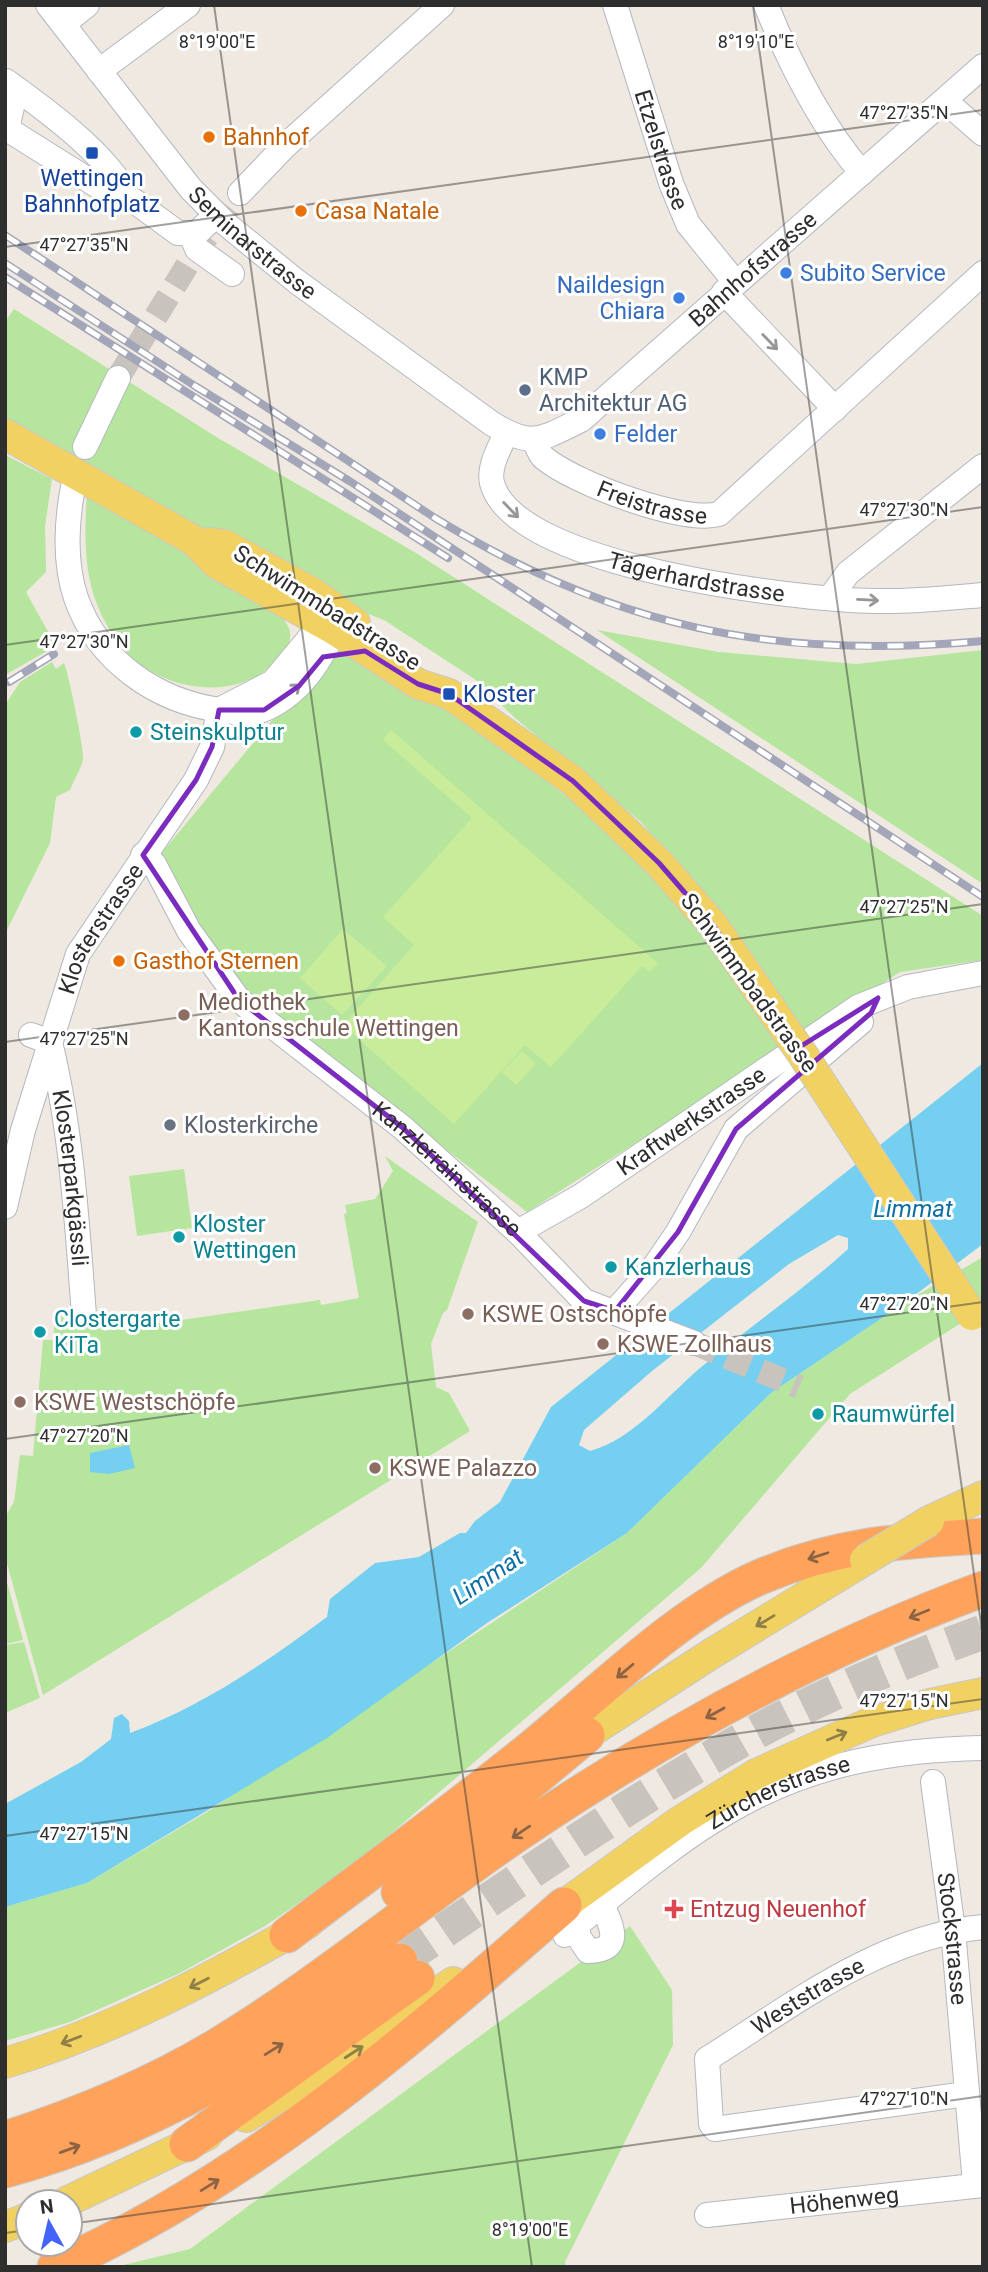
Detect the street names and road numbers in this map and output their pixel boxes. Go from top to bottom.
street label: Etzelstrasse [629,86,694,214]
street label: Seminarstrasse [183,181,322,305]
street label: Bahnhofstrasse [683,205,822,332]
street label: Freistrasse [593,475,708,529]
street label: Schwimmbadstrasse [229,540,425,676]
street label: Tägerhardstrasse [605,546,786,607]
street label: Klosterstrasse [53,858,149,998]
street label: Schwimmbadstrasse [675,888,823,1078]
street label: Kraftwerkstrasse [612,1061,771,1181]
street label: Klosterparkgässli [47,1088,94,1267]
street label: Kanzlerrainstrasse [367,1096,527,1242]
street label: Zürcherstrasse [702,1750,853,1835]
street label: Stockstrasse [932,1871,973,2006]
street label: Weststrasse [746,1952,869,2040]
street label: Höhenweg [788,2181,900,2219]

